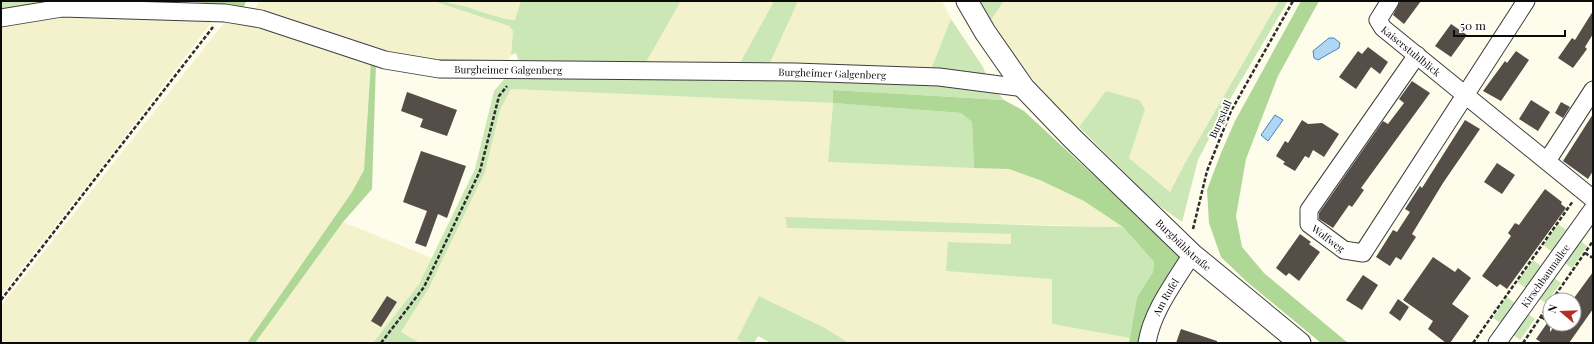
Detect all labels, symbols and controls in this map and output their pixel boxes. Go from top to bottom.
scale bar [1454,12,1565,38]
text: 50 m [1460,17,1486,33]
street label: Kaiserstuhlblick [1378,22,1444,80]
street label: Burgheimer Galgenberg [454,62,563,77]
street label: Burgheimer Galgenberg [778,65,887,82]
street label: Burgstall [1205,98,1235,140]
street label: Burgbühlstraße [1153,216,1214,274]
street label: Wolfweg [1308,221,1348,256]
street label: Kirschbaumallee [1518,241,1573,310]
street label: Am Rufel [1149,275,1182,319]
north arrow [1542,292,1582,332]
text: N [1544,302,1560,315]

